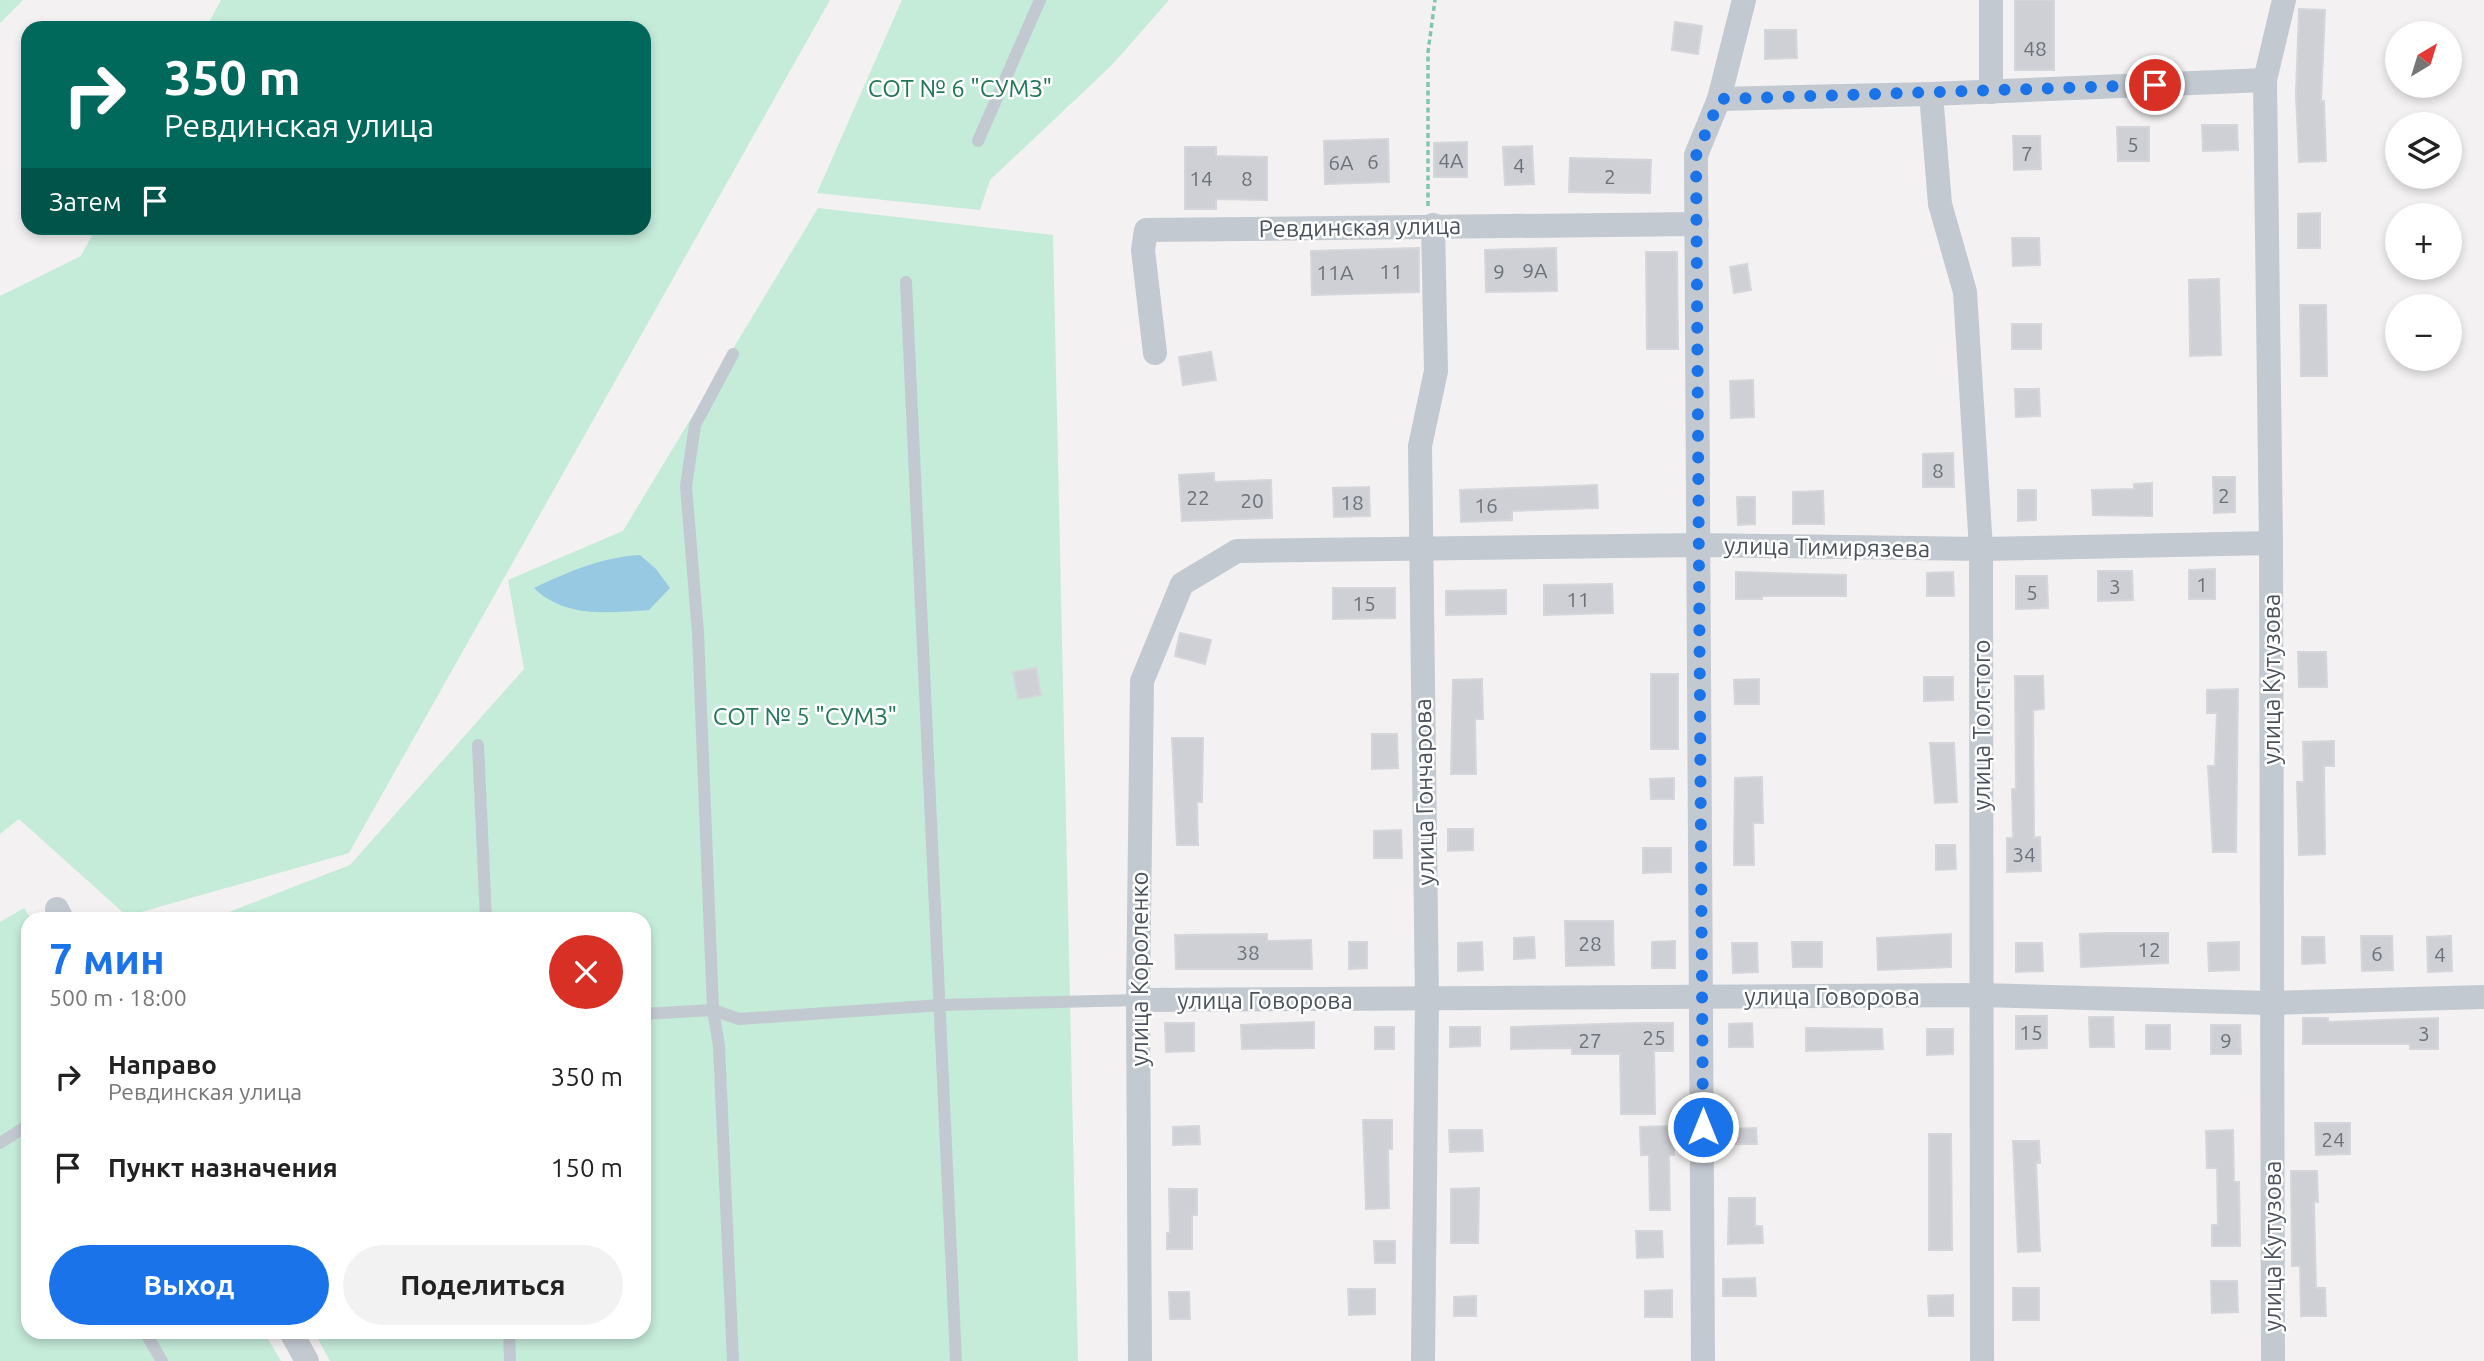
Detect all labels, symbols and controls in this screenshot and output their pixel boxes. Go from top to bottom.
north arrow [2385,21,2462,98]
map controls [2385,21,2462,371]
house number: 48 [2023,36,2047,60]
icon: right [49,49,140,140]
text: 350 m [164,49,301,104]
pin [2125,55,2185,115]
icon: arrive [2136,66,2174,104]
park label: СОТ № 6 "СУМЗ" [868,75,1052,102]
text: Ревдинская улица [164,107,434,143]
button: layers [2385,112,2462,189]
house number: 5 [2127,132,2139,156]
house number: 7 [2021,141,2033,165]
house number: 4А [1438,148,1464,172]
house number: 6 [1367,149,1379,173]
house number: 6А [1328,150,1354,174]
house number: 4 [1513,153,1525,177]
house number: 2 [1604,164,1616,188]
house number: 14 [1189,166,1213,190]
house number: 8 [1241,166,1253,190]
icon: arrive [136,182,174,220]
text: Затем [49,187,122,216]
button: + [2385,203,2462,280]
street label: Ревдинская улица [1258,212,1462,242]
house number: 9А [1522,258,1548,282]
house number: 11 [1379,259,1403,283]
house number: 9 [1493,259,1505,283]
house number: 11А [1316,260,1354,284]
button: − [2385,294,2462,371]
house number: 8 [1932,458,1944,482]
house number: 2 [2218,483,2230,507]
house number: 22 [1186,485,1210,509]
house number: 20 [1240,488,1264,512]
house number: 18 [1340,490,1364,514]
house number: 16 [1474,493,1498,517]
street label: улица Тимирязева [1724,532,1930,562]
house number: 1 [2196,572,2208,596]
house number: 3 [2109,574,2121,598]
house number: 5 [2026,580,2038,604]
house number: 11 [1566,587,1590,611]
house number: 15 [1352,591,1376,615]
street label: улица Кутузова [2258,594,2285,764]
street label: улица Толстого [1968,639,1995,811]
street label: улица Гончарова [1409,698,1439,886]
park label: СОТ № 5 "СУМЗ" [713,703,897,730]
house number: 34 [2012,842,2036,866]
street label: улица Короленко [1126,872,1153,1066]
house number: 28 [1578,931,1602,955]
text: 7 мин [49,935,165,982]
button: close [549,935,623,1009]
house number: 12 [2137,937,2161,961]
house number: 38 [1236,940,1260,964]
house number: 6 [2371,941,2383,965]
house number: 4 [2434,942,2446,966]
street label: улица Говорова [1744,983,1920,1010]
text: 500 m · 18:00 [49,985,187,1010]
street label: улица Говорова [1177,987,1353,1014]
house number: 15 [2019,1020,2043,1044]
house number: 3 [2418,1021,2430,1045]
house number: 25 [1642,1025,1666,1049]
house number: 27 [1578,1028,1602,1052]
house number: 9 [2220,1028,2232,1052]
text: Направо [108,1050,217,1079]
icon: right [49,1058,87,1096]
text: 350 m [551,1062,623,1091]
text: Ревдинская улица [108,1079,302,1104]
position arrow [1666,1090,1740,1164]
house number: 24 [2321,1127,2345,1151]
icon: arrive [49,1149,87,1187]
text: Пункт назначения [108,1153,338,1182]
text: 150 m [551,1153,623,1182]
street label: улица Кутузова [2259,1161,2286,1331]
button: Выход [49,1245,329,1325]
button: Поделиться [343,1245,623,1325]

